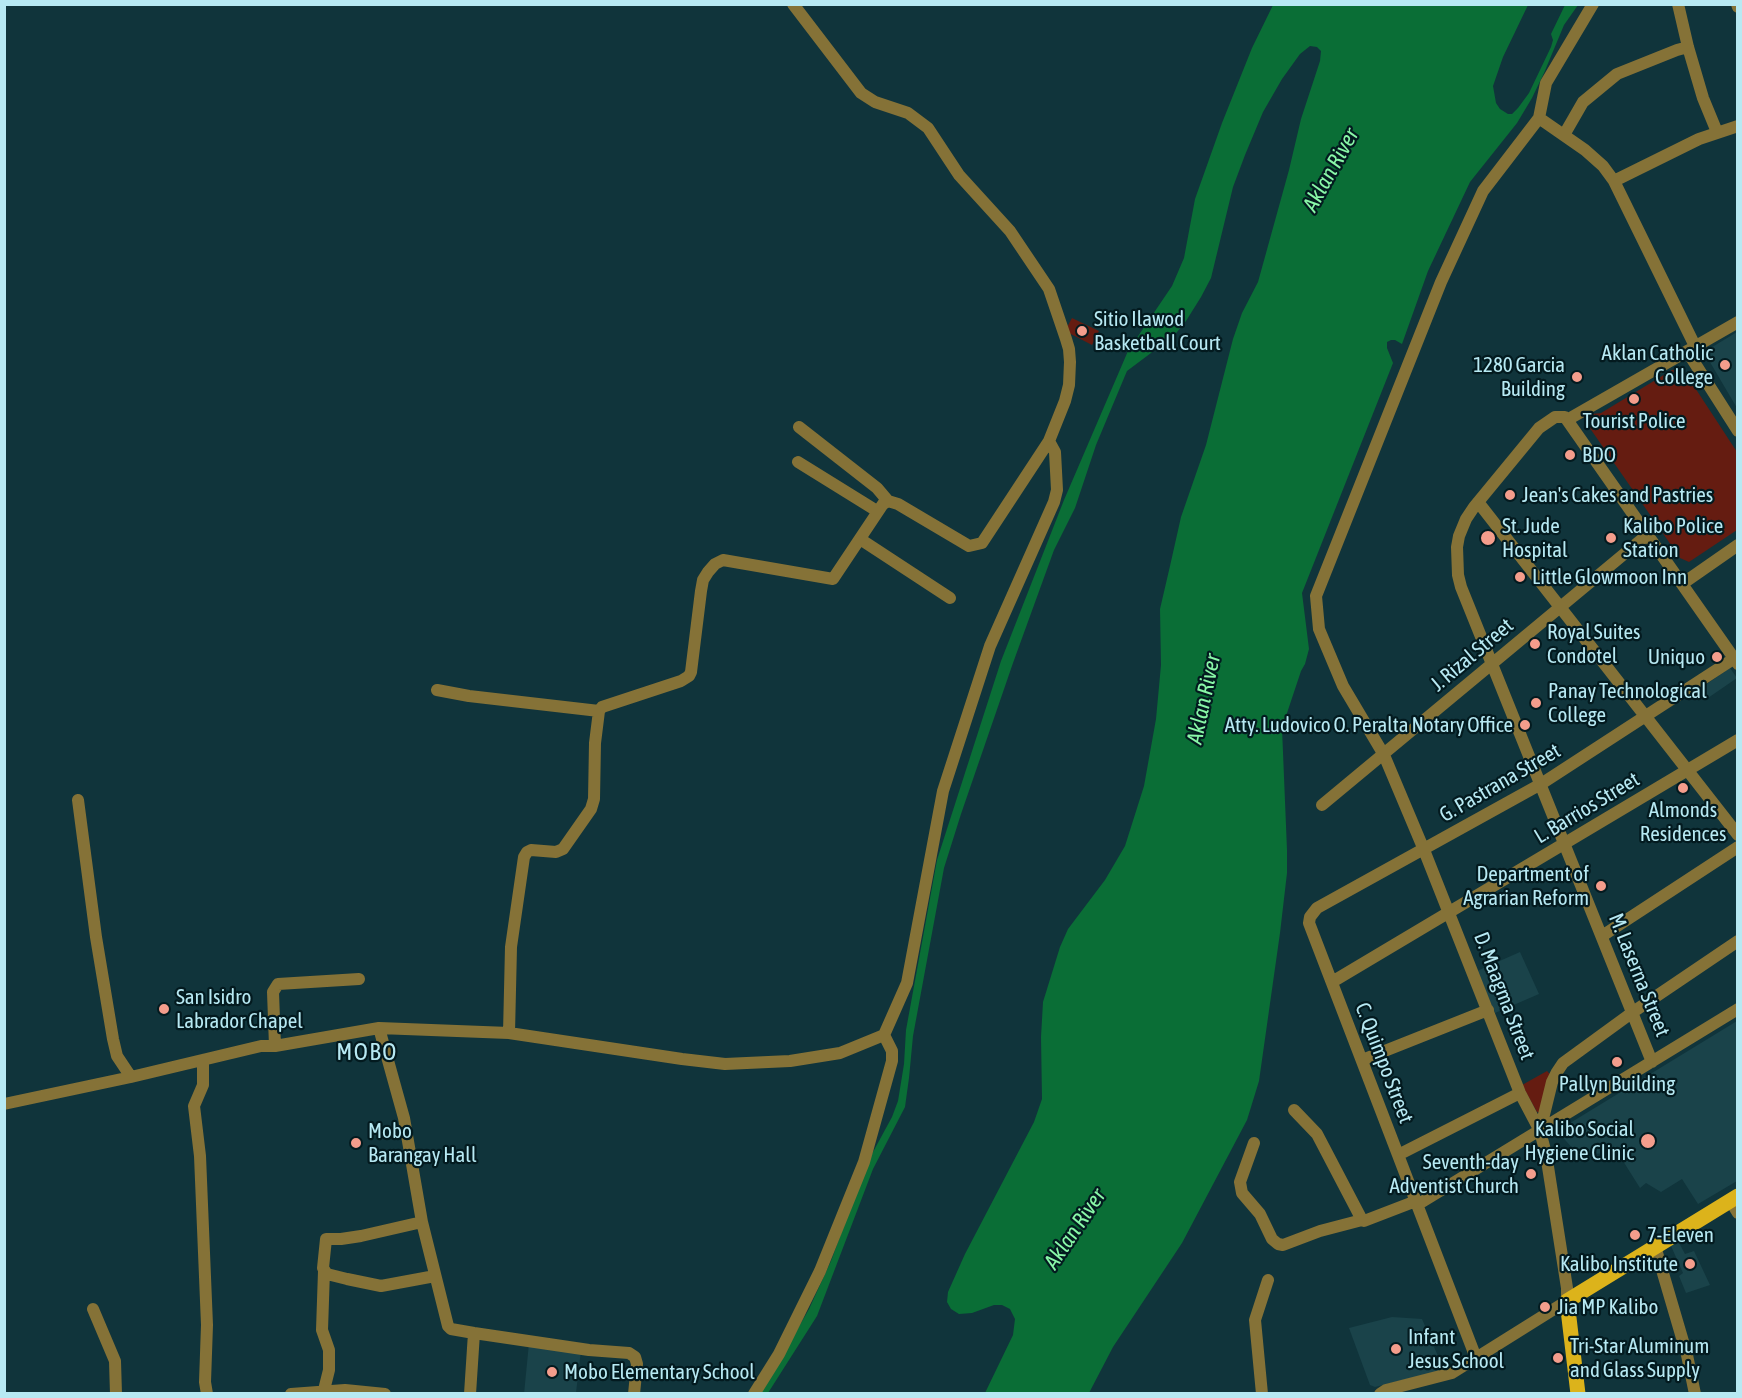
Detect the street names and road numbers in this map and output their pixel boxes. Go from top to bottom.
street label: J. Rizal Street [1426,613,1518,697]
street label: G. Pastrana Street [1435,738,1565,828]
street label: L. Barrios Street [1530,767,1644,849]
street label: M. Laserna Street [1603,910,1675,1040]
street label: D. Maagma Street [1468,929,1540,1063]
street label: C. Quimpo Street [1349,999,1419,1127]

